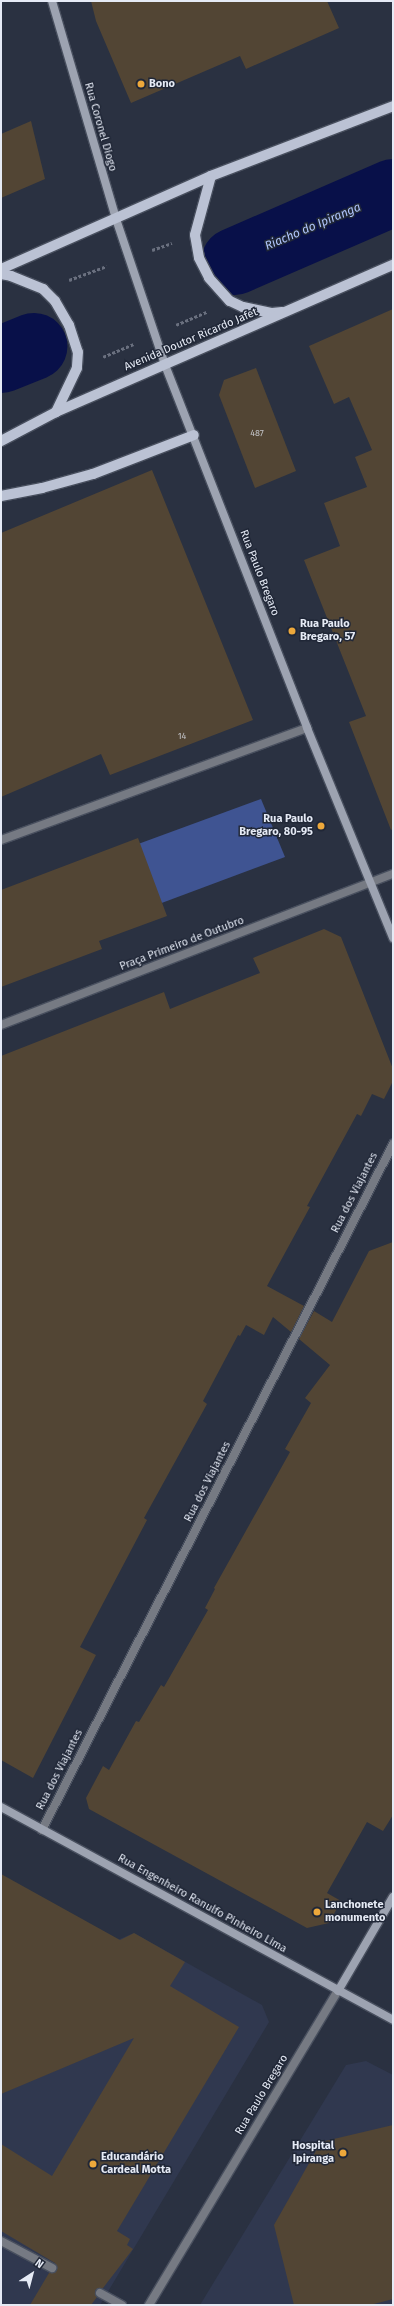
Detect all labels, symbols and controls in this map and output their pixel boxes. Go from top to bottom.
place label: Bono [149,77,175,91]
marker: Bono [136,79,146,89]
street label: Rua Coronel Diogo [81,81,119,173]
water label: Riacho do Ipiranga [263,200,363,254]
street label: Avenida Doutor Ricardo Jafet [122,306,260,374]
house number: 487 [250,428,264,438]
street label: Rua Paulo Bregaro [237,528,281,618]
place label: Rua Paulo Bregaro, 57 [300,618,355,644]
marker: Rua Paulo Bregaro, 57 [287,626,297,636]
house number: 14 [178,731,186,741]
place label: Rua Paulo Bregaro, 80-95 [239,813,313,839]
marker: Rua Paulo Bregaro, 80-95 [316,821,326,831]
street label: Praça Primeiro de Outubro [118,914,246,974]
street label: Rua dos Viajantes [329,1151,381,1235]
street label: Rua dos Viajantes [182,1440,234,1524]
street label: Rua dos Viajantes [34,1728,86,1812]
street label: Rua Engenheiro Ranulfo Pinheiro Lima [115,1852,289,1956]
place label: Lanchonete monumento [325,1899,386,1925]
marker: Lanchonete monumento [312,1907,322,1917]
street label: Rua Paulo Bregaro [233,2053,291,2137]
place label: Hospital Ipiranga [292,2140,334,2166]
marker: Hospital Ipiranga [337,2147,349,2159]
place label: Educandário Cardeal Motta [101,2151,171,2177]
marker: Educandário Cardeal Motta [88,2159,98,2169]
north arrow [12,2254,52,2294]
text: N [33,2256,46,2271]

